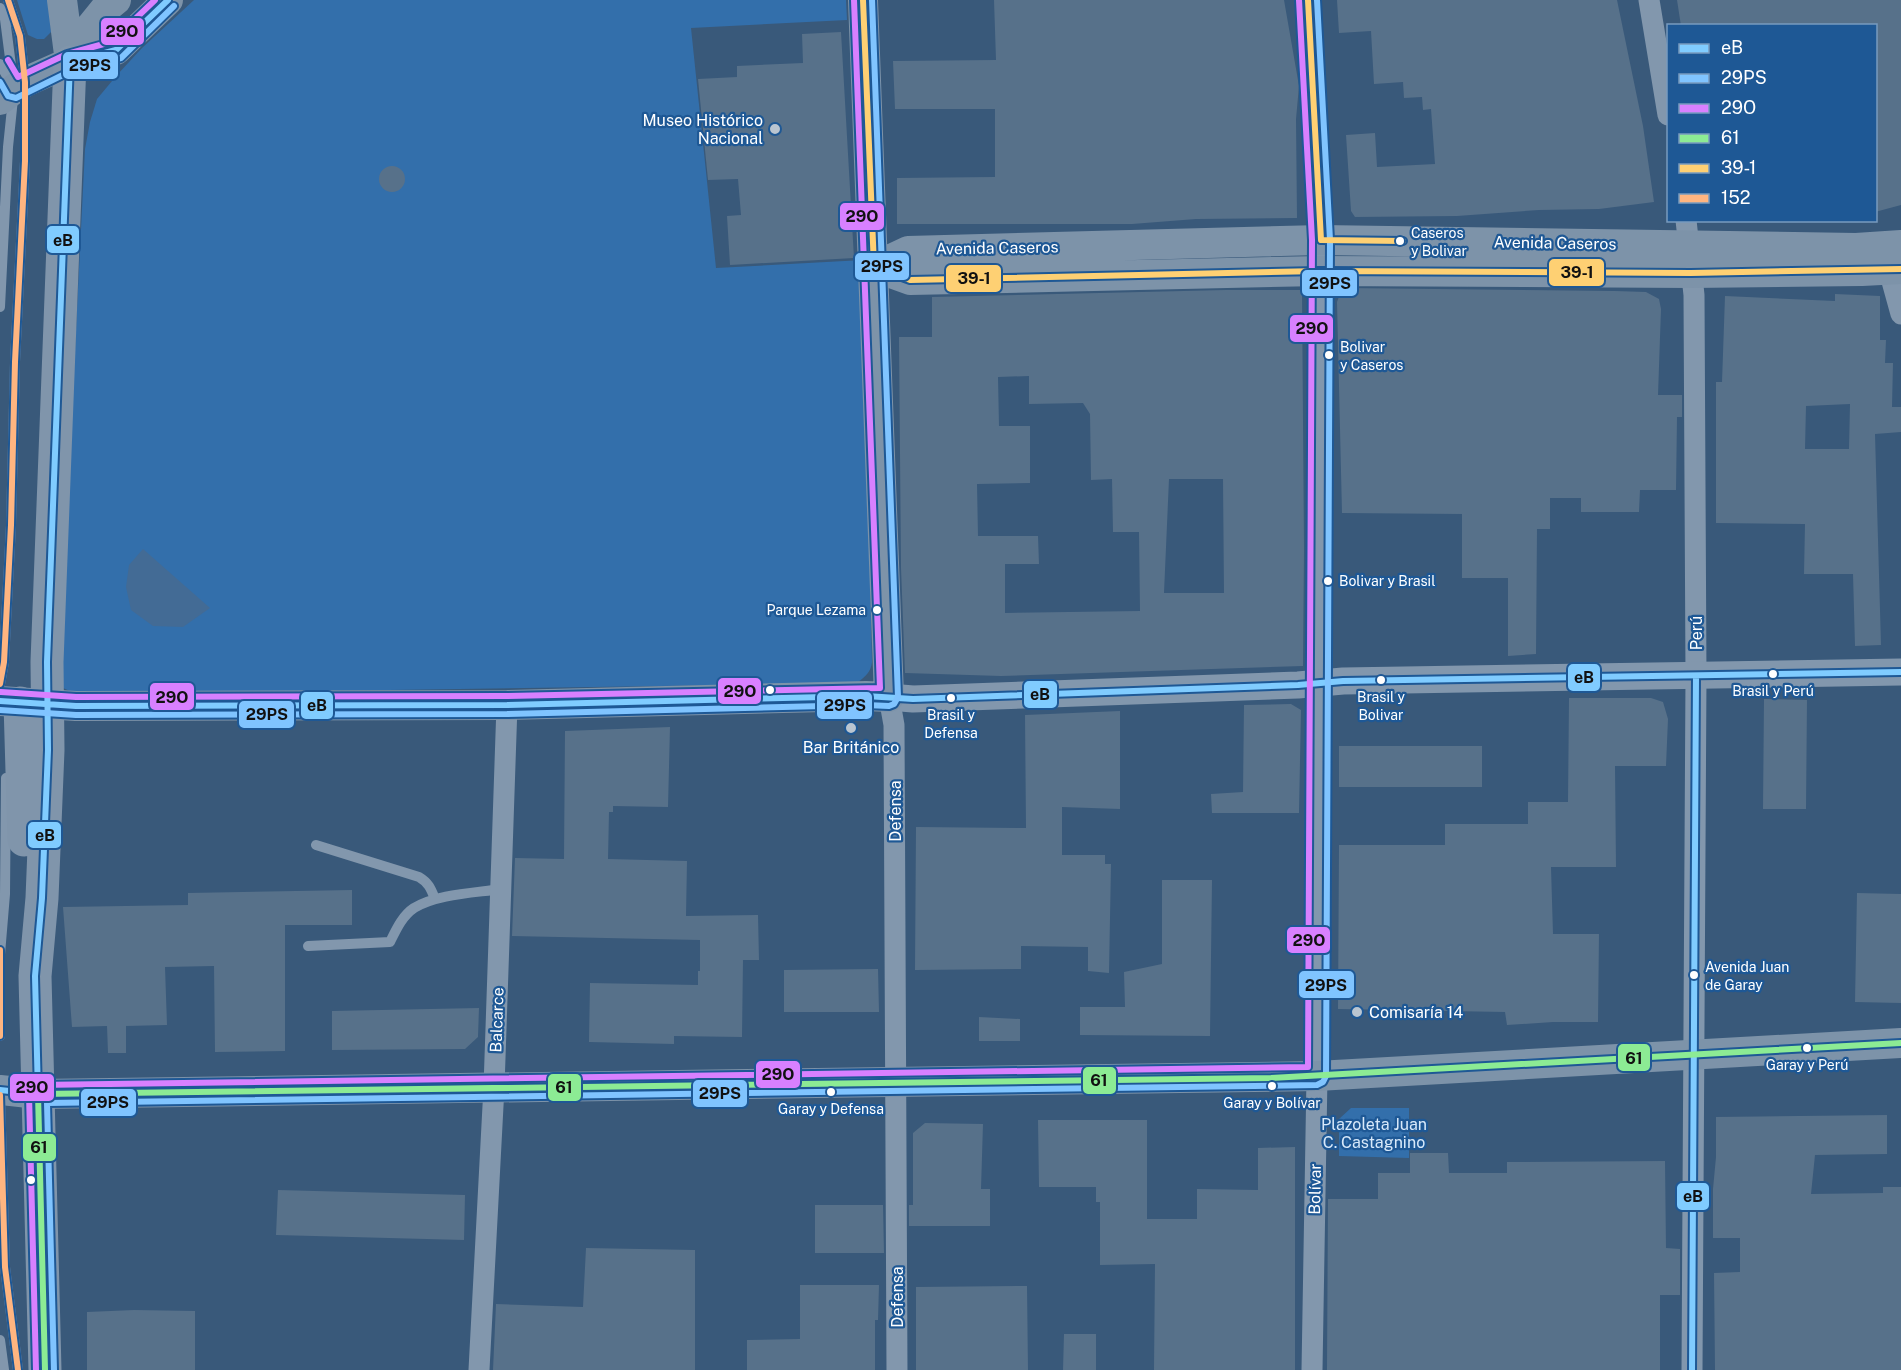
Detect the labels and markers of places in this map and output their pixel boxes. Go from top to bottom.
place label: Museo Histórico Nacional [642,111,763,148]
marker: Museo Histórico Nacional [768,122,782,136]
place label: Caseros y Bolivar [1411,225,1467,259]
marker: Caseros y Bolivar [1394,235,1406,247]
place label: Bolivar y Caseros [1340,339,1403,373]
marker: Bolivar y Caseros [1323,349,1335,361]
place label: Bolivar y Brasil [1339,573,1435,589]
marker: Bolivar y Brasil [1322,575,1334,587]
place label: Parque Lezama [766,602,866,618]
marker: Parque Lezama [871,604,883,616]
marker: Brasil y Perú [1767,668,1779,680]
marker: Brasil y Bolivar [1375,674,1387,686]
place label: Brasil y Perú [1732,683,1814,699]
unlabelled marker [764,684,776,696]
place label: Brasil y Bolivar [1357,689,1405,723]
marker: Brasil y Defensa [945,692,957,704]
place label: Brasil y Defensa [924,707,978,741]
marker: Bar Británico [844,721,858,735]
place label: Bar Británico [803,738,899,757]
place label: Avenida Juan de Garay [1705,959,1789,993]
marker: Avenida Juan de Garay [1688,969,1700,981]
place label: Comisaría 14 [1369,1003,1463,1022]
marker: Comisaría 14 [1350,1005,1364,1019]
marker: Garay y Perú [1801,1042,1813,1054]
place label: Garay y Perú [1766,1057,1848,1073]
marker: Garay y Bolívar [1266,1080,1278,1092]
marker: Garay y Defensa [825,1086,837,1098]
place label: Garay y Bolívar [1223,1095,1321,1111]
place label: Garay y Defensa [778,1101,884,1117]
unlabelled marker [25,1174,37,1186]

